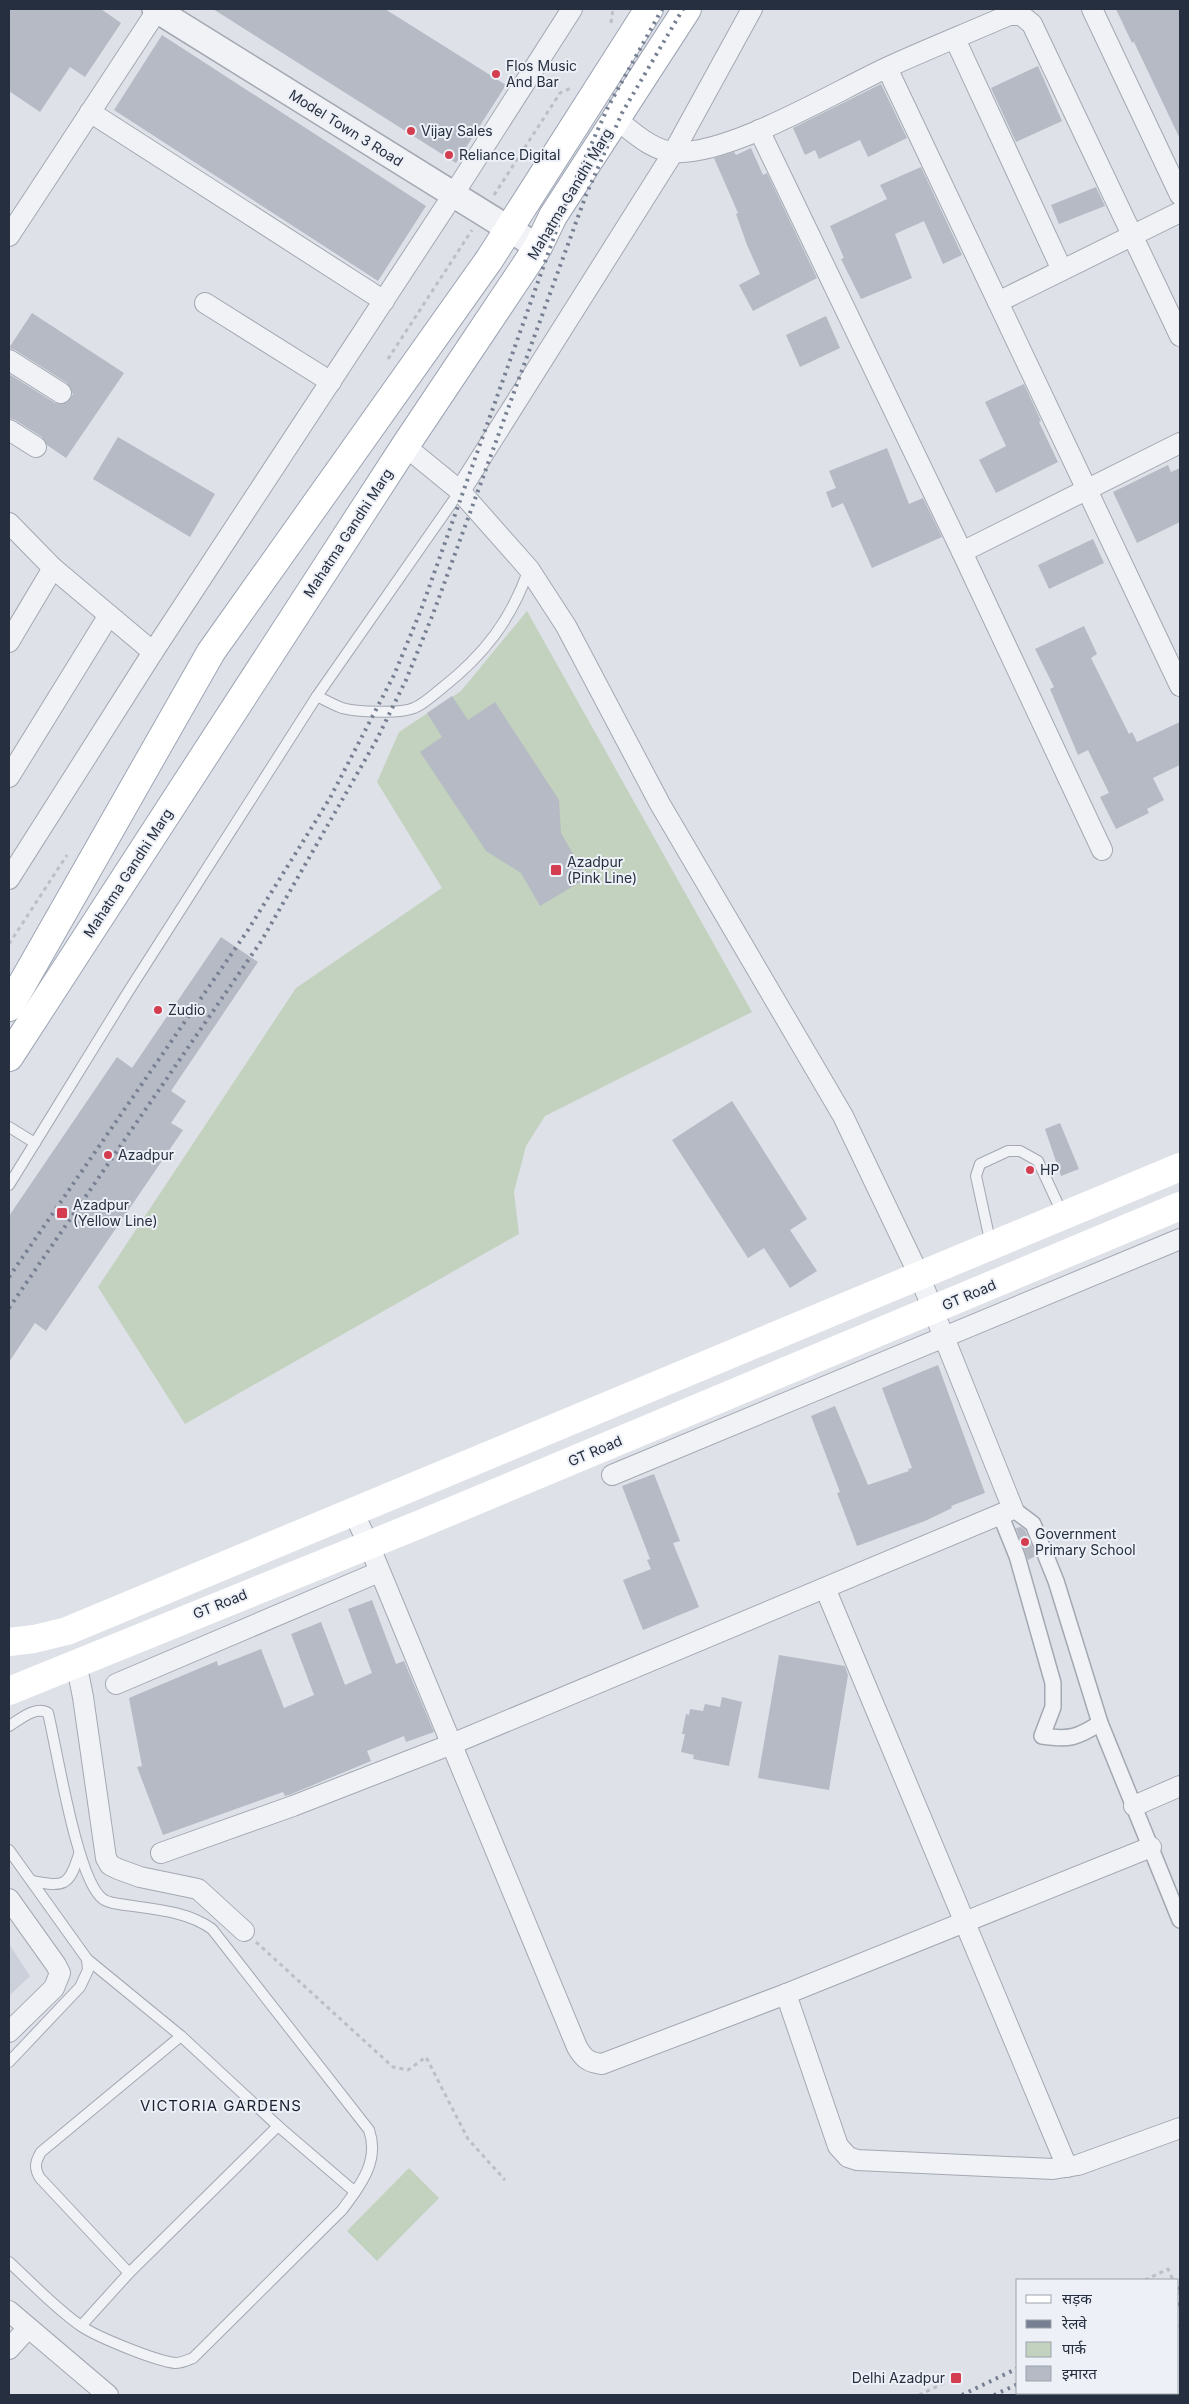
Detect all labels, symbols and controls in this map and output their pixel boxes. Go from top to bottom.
place label: Flos Music And Bar [506,57,577,90]
marker: Flos Music And Bar [490,68,502,80]
street label: Model Town 3 Road [286,86,406,170]
place label: Vijay Sales [421,122,493,139]
marker: Vijay Sales [405,125,417,137]
street label: Mahatma Gandhi Marg [524,125,616,262]
place label: Reliance Digital [459,146,560,163]
marker: Reliance Digital [443,149,455,161]
street label: Mahatma Gandhi Marg [300,465,396,600]
street label: Mahatma Gandhi Marg [80,805,176,940]
place label: Azadpur (Pink Line) [567,853,637,886]
marker: Azadpur (Pink Line) [549,863,563,877]
place label: Zudio [168,1001,205,1018]
marker: Zudio [152,1004,164,1016]
place label: Azadpur [118,1146,174,1163]
marker: Azadpur [102,1149,114,1161]
place label: HP [1040,1161,1059,1178]
marker: HP [1024,1164,1036,1176]
place label: Azadpur (Yellow Line) [73,1196,158,1229]
marker: Azadpur (Yellow Line) [55,1206,69,1220]
street label: GT Road [939,1276,998,1313]
street label: GT Road [565,1432,624,1469]
place label: Government Primary School [1035,1525,1136,1558]
marker: Government Primary School [1019,1536,1031,1548]
street label: GT Road [190,1585,249,1622]
district label: VICTORIA GARDENS [140,2096,302,2115]
legend [1016,2279,1179,2394]
text: सड़क [1062,2289,1092,2308]
text: रेलवे [1061,2314,1087,2333]
text: पार्क [1062,2339,1086,2358]
text: इमारत [1062,2364,1097,2383]
place label: Delhi Azadpur [852,2369,945,2386]
marker: Delhi Azadpur [949,2371,963,2385]

